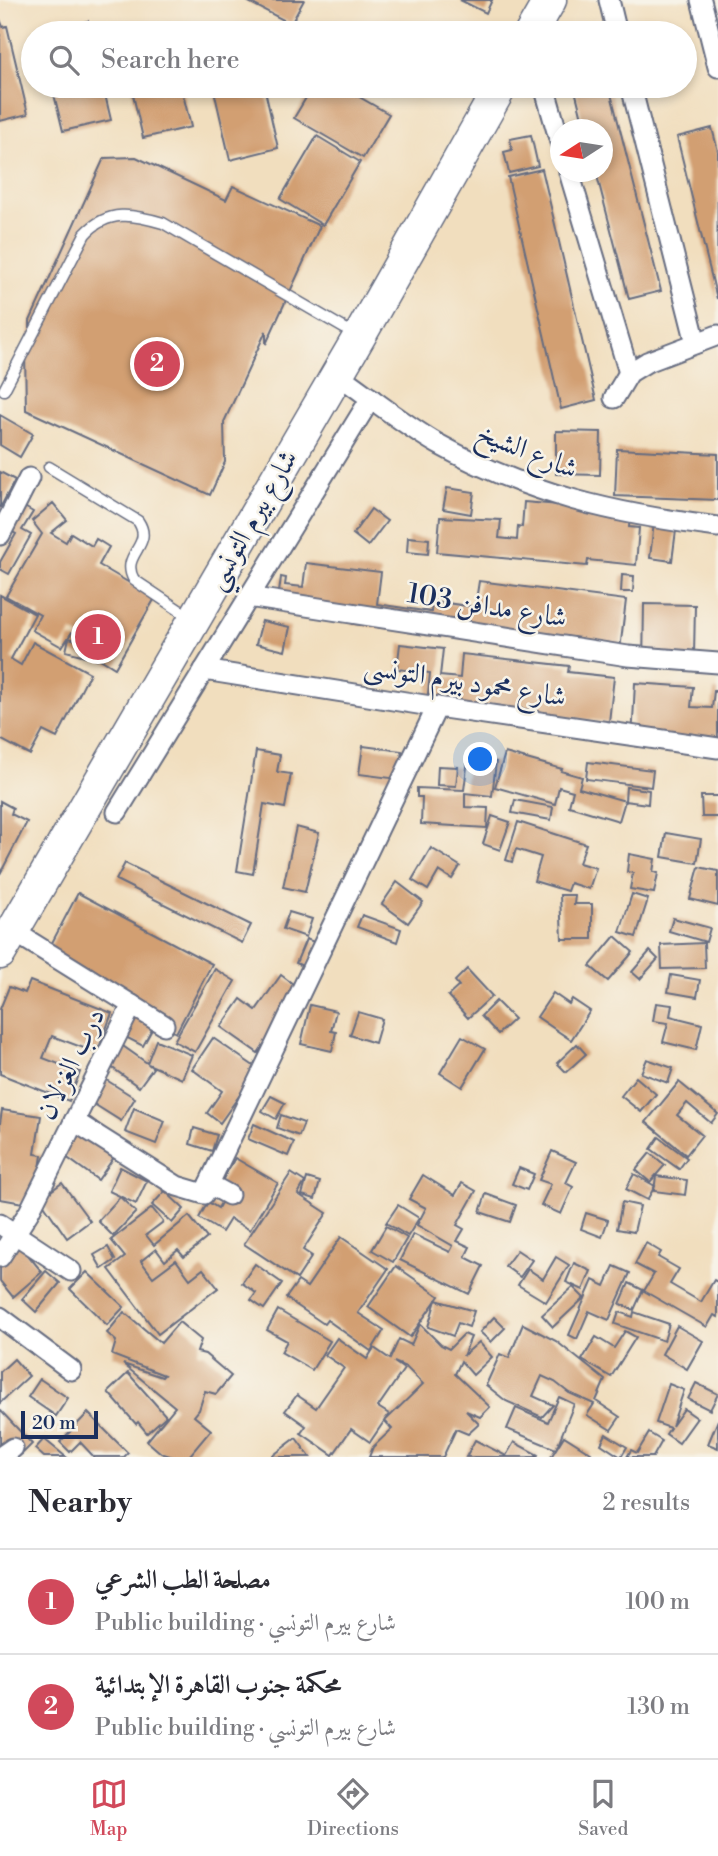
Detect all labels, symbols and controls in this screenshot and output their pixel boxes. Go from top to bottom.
search box [21,21,697,98]
icon: search [45,41,83,79]
text: Search here [101,44,240,76]
north arrow [550,119,613,182]
pin: 2 [134,338,180,390]
street label: شارع الشيخ [469,415,583,493]
street label: شارع بيرم التونسي [198,444,313,600]
street label: شارع مدافن 103 [404,576,569,641]
pin: 1 [75,611,121,663]
street label: شارع محمود بيرم التونسى [361,649,569,721]
your location [463,742,497,776]
street label: درب الغزلان [29,1002,113,1126]
scale bar [21,1408,98,1440]
text: 20 m [32,1411,76,1435]
text: Nearby [28,1484,132,1522]
text: 2 results [603,1489,690,1517]
text: مصلحة الطب الشرعي [95,1564,271,1596]
text: 1 [45,1588,57,1616]
text: 100 m [625,1588,690,1616]
text: Public building · شارع بيرم التونسي [95,1609,396,1637]
text: محكمة جنوب القاهرة الإبتدائية [95,1669,341,1701]
text: 2 [44,1693,58,1721]
text: 130 m [627,1693,690,1721]
text: Public building · شارع بيرم التونسي [95,1714,396,1742]
tab: Map [90,1775,128,1841]
tab: Directions [307,1775,399,1841]
tab: Saved [578,1775,628,1841]

